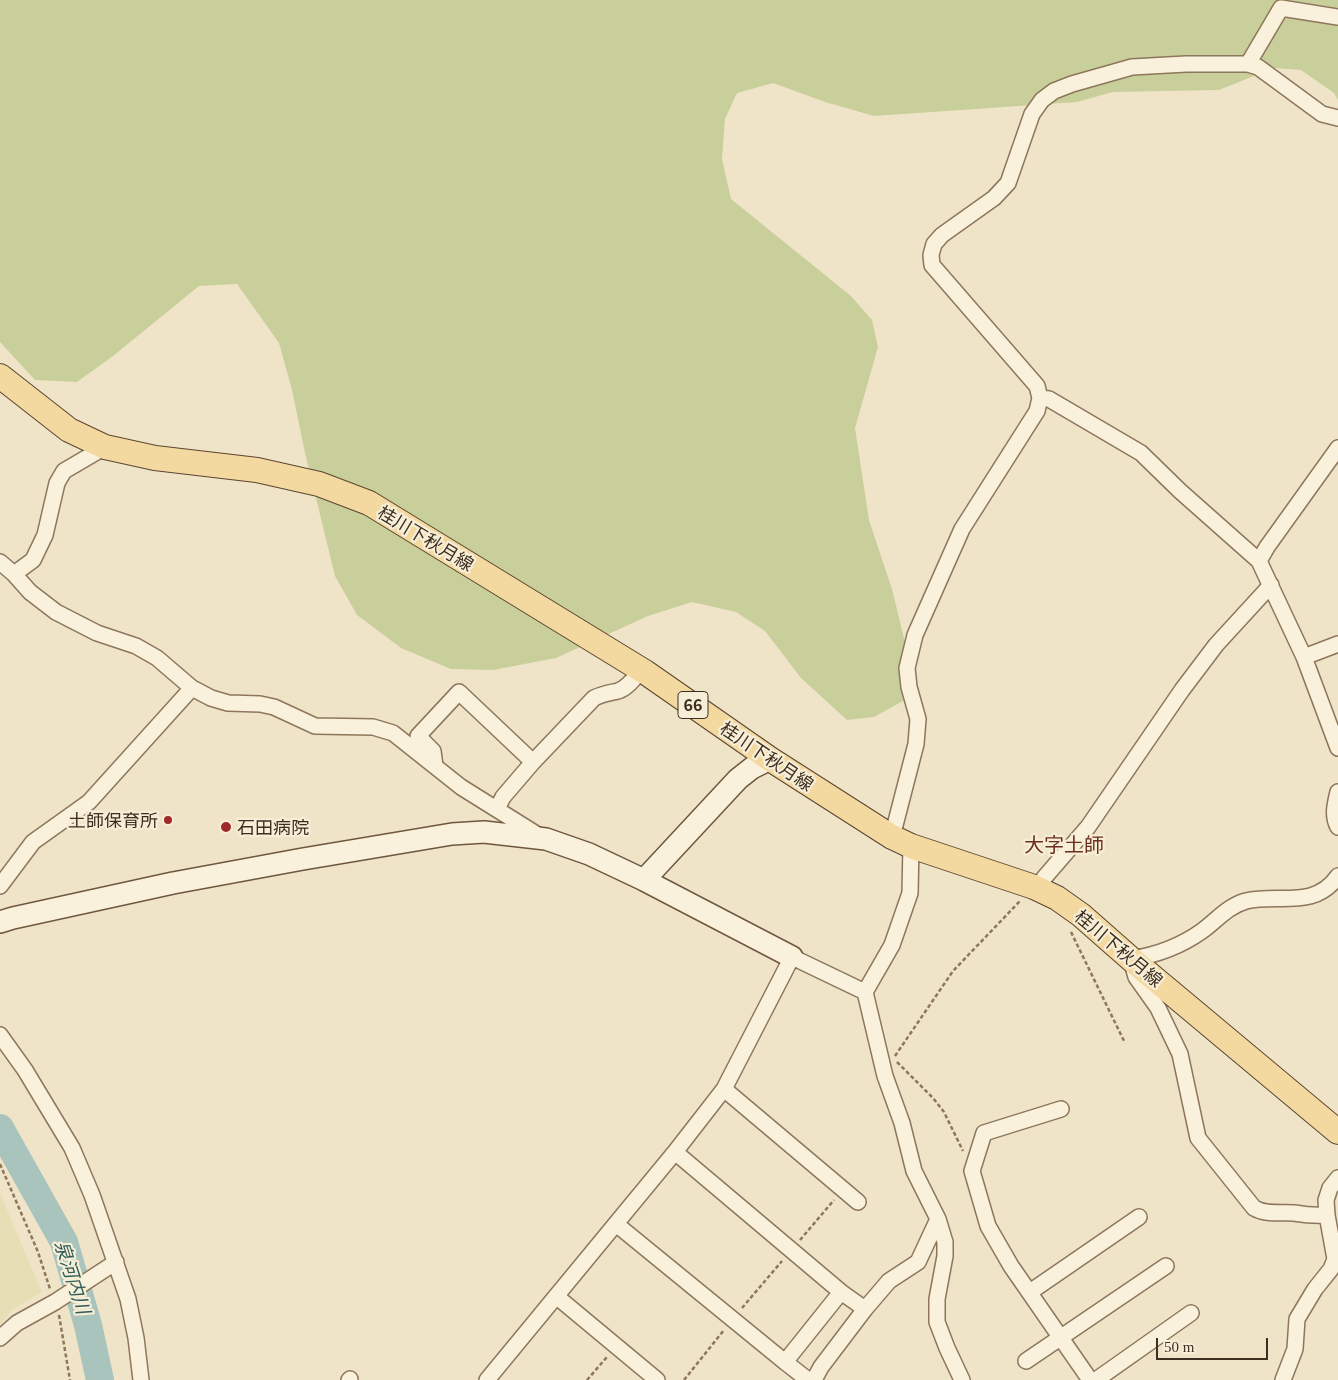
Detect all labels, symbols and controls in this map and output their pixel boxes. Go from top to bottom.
street label: 桂川下秋月線 [374,501,478,575]
road number: 66 [678,692,708,718]
street label: 桂川下秋月線 [716,717,818,795]
place label: 土師保育所 [68,809,158,831]
marker: 土師保育所 [162,814,174,826]
place label: 石田病院 [237,816,309,838]
marker: 石田病院 [219,820,233,834]
district label: 大字土師 [1024,832,1104,856]
street label: 桂川下秋月線 [1071,905,1167,991]
water label: 泉河内川 [50,1237,96,1317]
scale bar [1158,1328,1270,1360]
text: 50 m [1164,1339,1194,1355]

